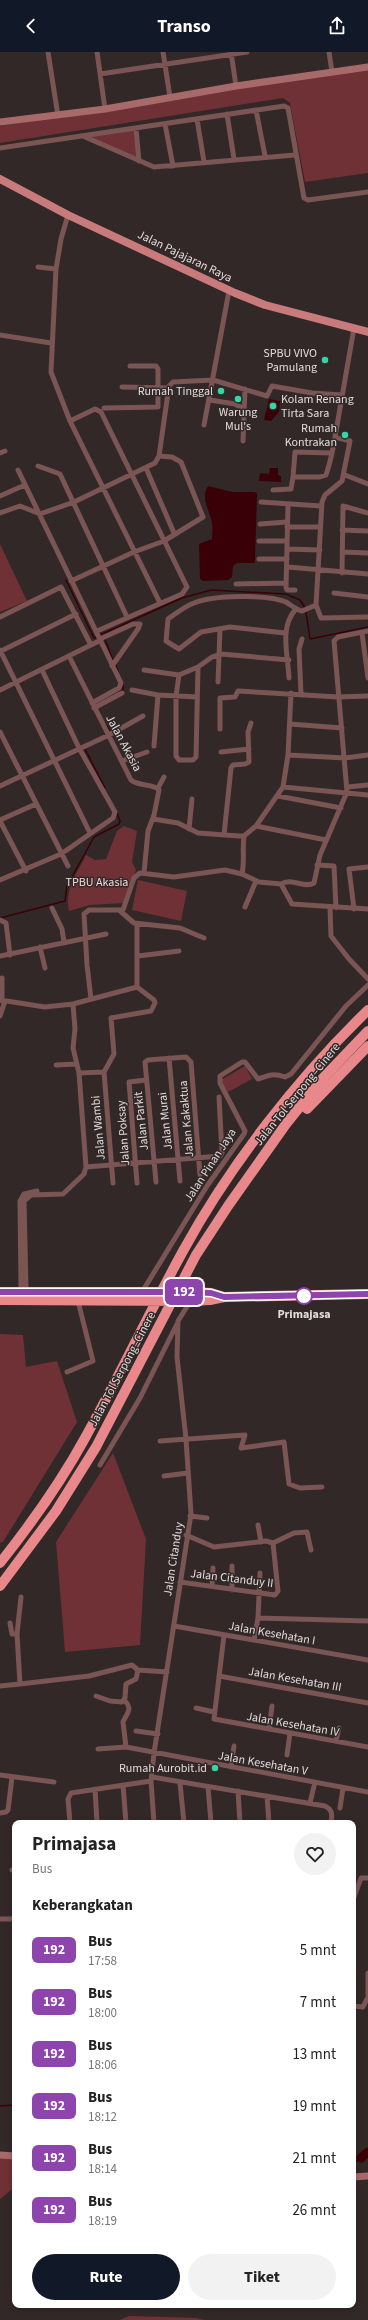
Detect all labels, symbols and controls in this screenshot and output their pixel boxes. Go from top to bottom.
text: Transo [157,14,211,39]
icon: back [20,15,42,37]
icon: share [326,15,348,37]
street label: Jalan Pajajaran Raya [135,226,235,287]
place label: SPBU VIVO Pamulang [263,345,317,376]
marker: SPBU VIVO Pamulang [320,355,330,365]
place label: Rumah Tinggal [138,383,213,400]
marker: Rumah Tinggal [216,386,226,396]
place label: Kolam Renang Tirta Sara [281,391,354,422]
marker: Warung Mul's [233,394,243,404]
marker: Kolam Renang Tirta Sara [268,401,278,411]
place label: Warung Mul's [219,404,257,435]
place label: Rumah Kontrakan [285,420,337,451]
marker: Rumah Kontrakan [340,430,350,440]
street label: Jalan Akasia [101,712,146,775]
park label: TPBU Akasia [66,874,128,891]
street label: Jalan Tol Serpong–Cinere [251,1039,344,1149]
street label: Jalan Kakaktua [175,1080,198,1158]
street label: Jalan Parkit [130,1091,153,1151]
street label: Jalan Murai [154,1091,177,1151]
street label: Jalan Wambi [87,1095,110,1161]
street label: Jalan Poksay [113,1099,134,1166]
street label: Jalan Pinan Jaya [180,1125,241,1205]
line badge: 192 [161,1279,207,1305]
text: 192 [173,1282,195,1302]
marker: Primajasa [295,1287,313,1305]
place label: Primajasa [277,1306,331,1323]
street label: Jalan Tol Serpong–Cinere [85,1309,160,1430]
street label: Jalan Citanduy [159,1520,188,1597]
street label: Jalan Citanduy II [189,1565,274,1592]
street label: Jalan Kesehatan I [227,1617,317,1650]
street label: Jalan Kesehatan III [247,1663,343,1696]
street label: Jalan Kesehatan IV [245,1708,342,1741]
street label: Jalan Kesehatan V [217,1747,310,1780]
place label: Rumah Aurobit.id [119,1760,207,1777]
marker: Rumah Aurobit.id [210,1763,220,1773]
text: Primajasa [32,1831,116,1858]
button: heart [294,1833,336,1875]
text: Bus [32,1860,52,1878]
text: Keberangkatan [32,1895,133,1916]
text: Bus [88,1931,112,1952]
text: 192 [43,1940,65,1960]
text: 5 mnt [300,1940,336,1961]
text: 17:58 [88,1952,117,1970]
text: Bus [88,1983,112,2004]
text: 192 [43,1992,65,2012]
text: 7 mnt [300,1992,336,2013]
text: 18:00 [88,2004,117,2022]
text: Bus [88,2035,112,2056]
text: 192 [43,2044,65,2064]
text: 13 mnt [292,2044,336,2065]
text: 18:06 [88,2056,117,2074]
text: Bus [88,2087,112,2108]
text: 192 [43,2096,65,2116]
text: 19 mnt [292,2096,336,2117]
text: 18:12 [88,2108,117,2126]
text: Bus [88,2139,112,2160]
text: 192 [43,2148,65,2168]
text: 21 mnt [292,2148,336,2169]
text: 18:14 [88,2160,117,2178]
text: Bus [88,2191,112,2212]
text: 192 [43,2200,65,2220]
text: 26 mnt [292,2200,336,2221]
text: 18:19 [88,2212,117,2230]
button: Rute [32,2254,180,2300]
button: Tiket [188,2254,336,2300]

